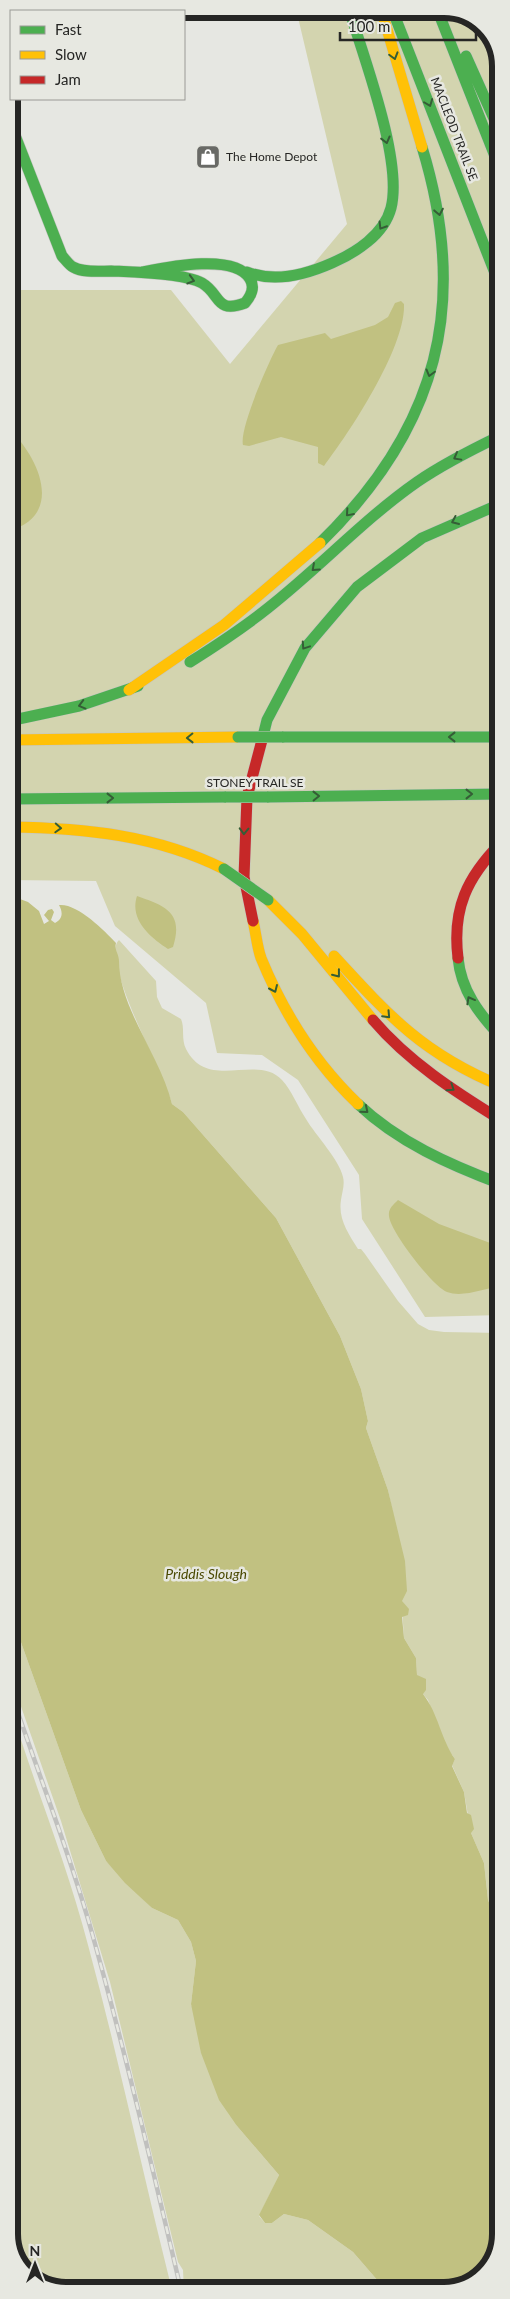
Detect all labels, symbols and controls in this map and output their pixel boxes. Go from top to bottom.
legend [10,10,185,100]
scale bar [340,10,476,42]
text: 100 m [348,17,390,35]
text: Fast [55,20,82,38]
text: Slow [55,45,87,63]
one-way arrow [388,52,399,61]
text: Jam [55,70,81,88]
street label: MACLEOD TRAIL SE [428,75,481,183]
one-way arrow [423,99,433,107]
one-way arrow [380,136,391,145]
shop icon: The Home Depot [195,144,221,170]
place label: The Home Depot [226,149,318,164]
one-way arrow [433,208,443,217]
one-way arrow [378,220,388,229]
one-way arrow [186,275,194,285]
one-way arrow [425,368,435,377]
one-way arrow [453,450,462,460]
one-way arrow [346,507,355,516]
one-way arrow [451,515,460,525]
one-way arrow [312,562,321,571]
one-way arrow [302,640,311,650]
one-way arrow [78,699,87,710]
one-way arrow [448,732,456,742]
one-way arrow [185,733,193,743]
street label: STONEY TRAIL SE [206,775,304,790]
one-way arrow [466,789,474,799]
one-way arrow [312,791,320,801]
one-way arrow [107,793,115,803]
one-way arrow [54,823,62,834]
one-way arrow [238,827,249,835]
one-way arrow [331,968,339,977]
one-way arrow [267,984,278,993]
one-way arrow [466,997,476,1006]
one-way arrow [381,1009,390,1018]
one-way arrow [445,1082,455,1091]
one-way arrow [360,1105,369,1114]
water label: Priddis Slough [165,1565,247,1582]
north arrow [10,2239,60,2289]
text: N [30,2242,40,2259]

